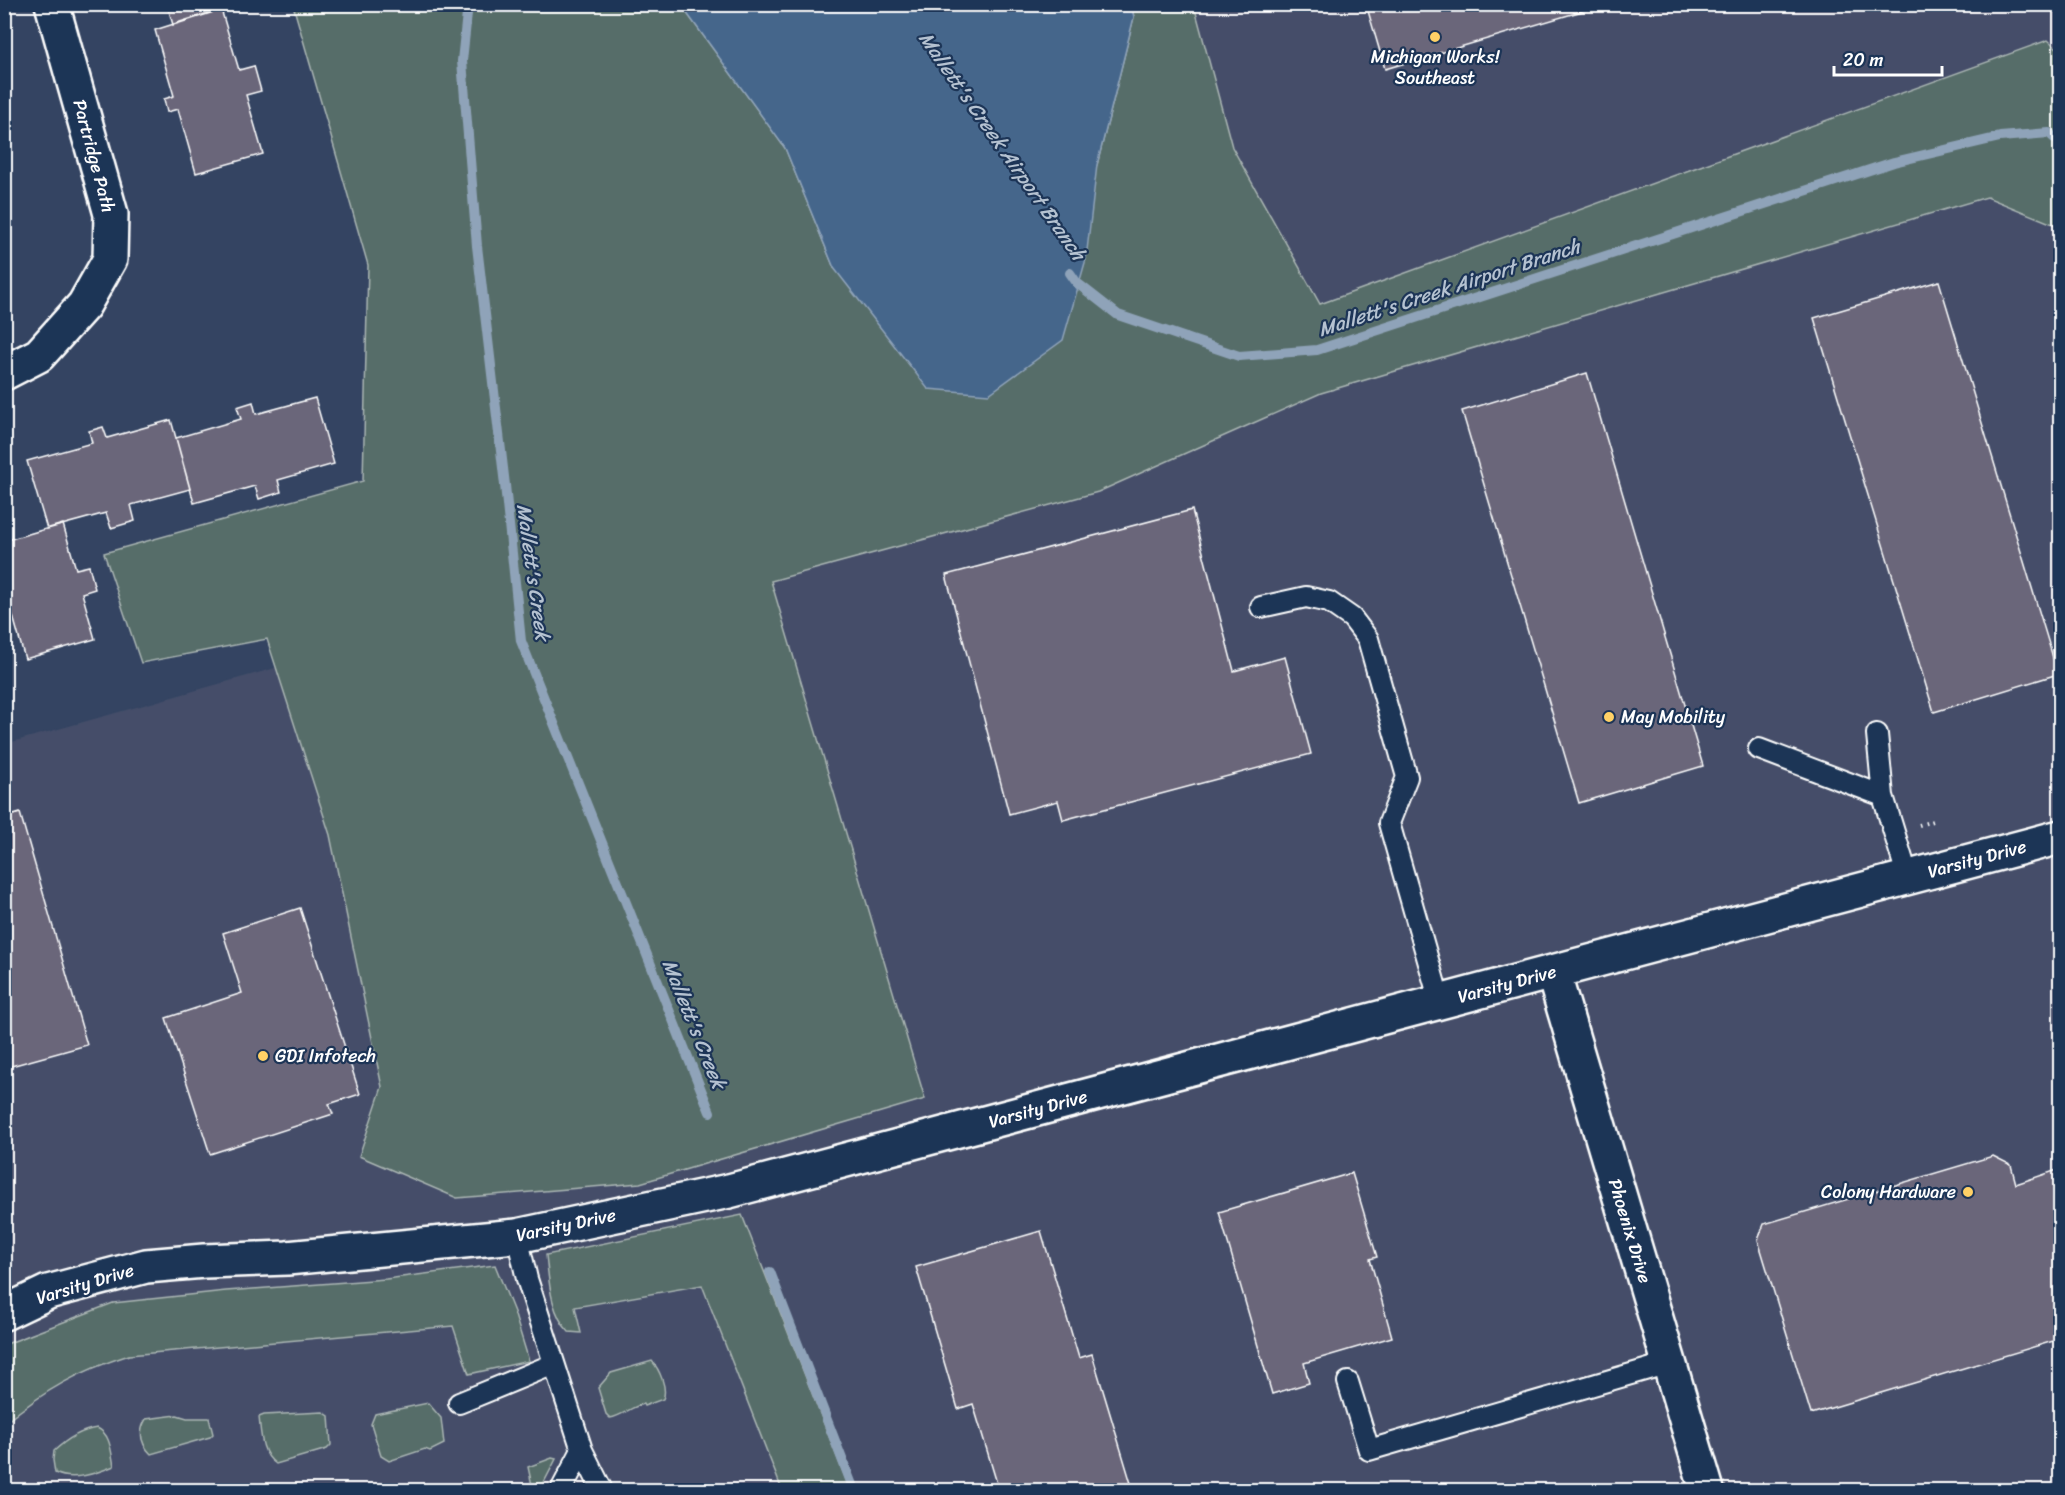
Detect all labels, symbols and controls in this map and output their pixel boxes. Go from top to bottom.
water label: Mallett's Creek Airport Branch [909,24,1096,269]
marker: Michigan Works! Southeast [1428,30,1442,44]
scale bar [1834,39,1942,77]
place label: Michigan Works! Southeast [1371,41,1500,94]
text: 20 m [1843,44,1883,76]
street label: Partridge Path [64,96,124,216]
water label: Mallett's Creek Airport Branch [1313,229,1586,347]
water label: Mallett's Creek [506,502,560,645]
place label: May Mobility [1621,701,1726,733]
marker: May Mobility [1602,710,1616,724]
street label: Varsity Drive [1924,830,2030,888]
water label: Mallett's Creek [652,954,737,1096]
street label: Varsity Drive [1454,955,1560,1013]
place label: GDI Infotech [275,1040,376,1072]
marker: GDI Infotech [256,1049,270,1063]
street label: Varsity Drive [985,1080,1091,1138]
street label: Phoenix Drive [1599,1175,1661,1287]
place label: Colony Hardware [1821,1176,1956,1208]
marker: Colony Hardware [1961,1185,1975,1199]
street label: Varsity Drive [513,1199,619,1251]
street label: Varsity Drive [32,1254,138,1314]

